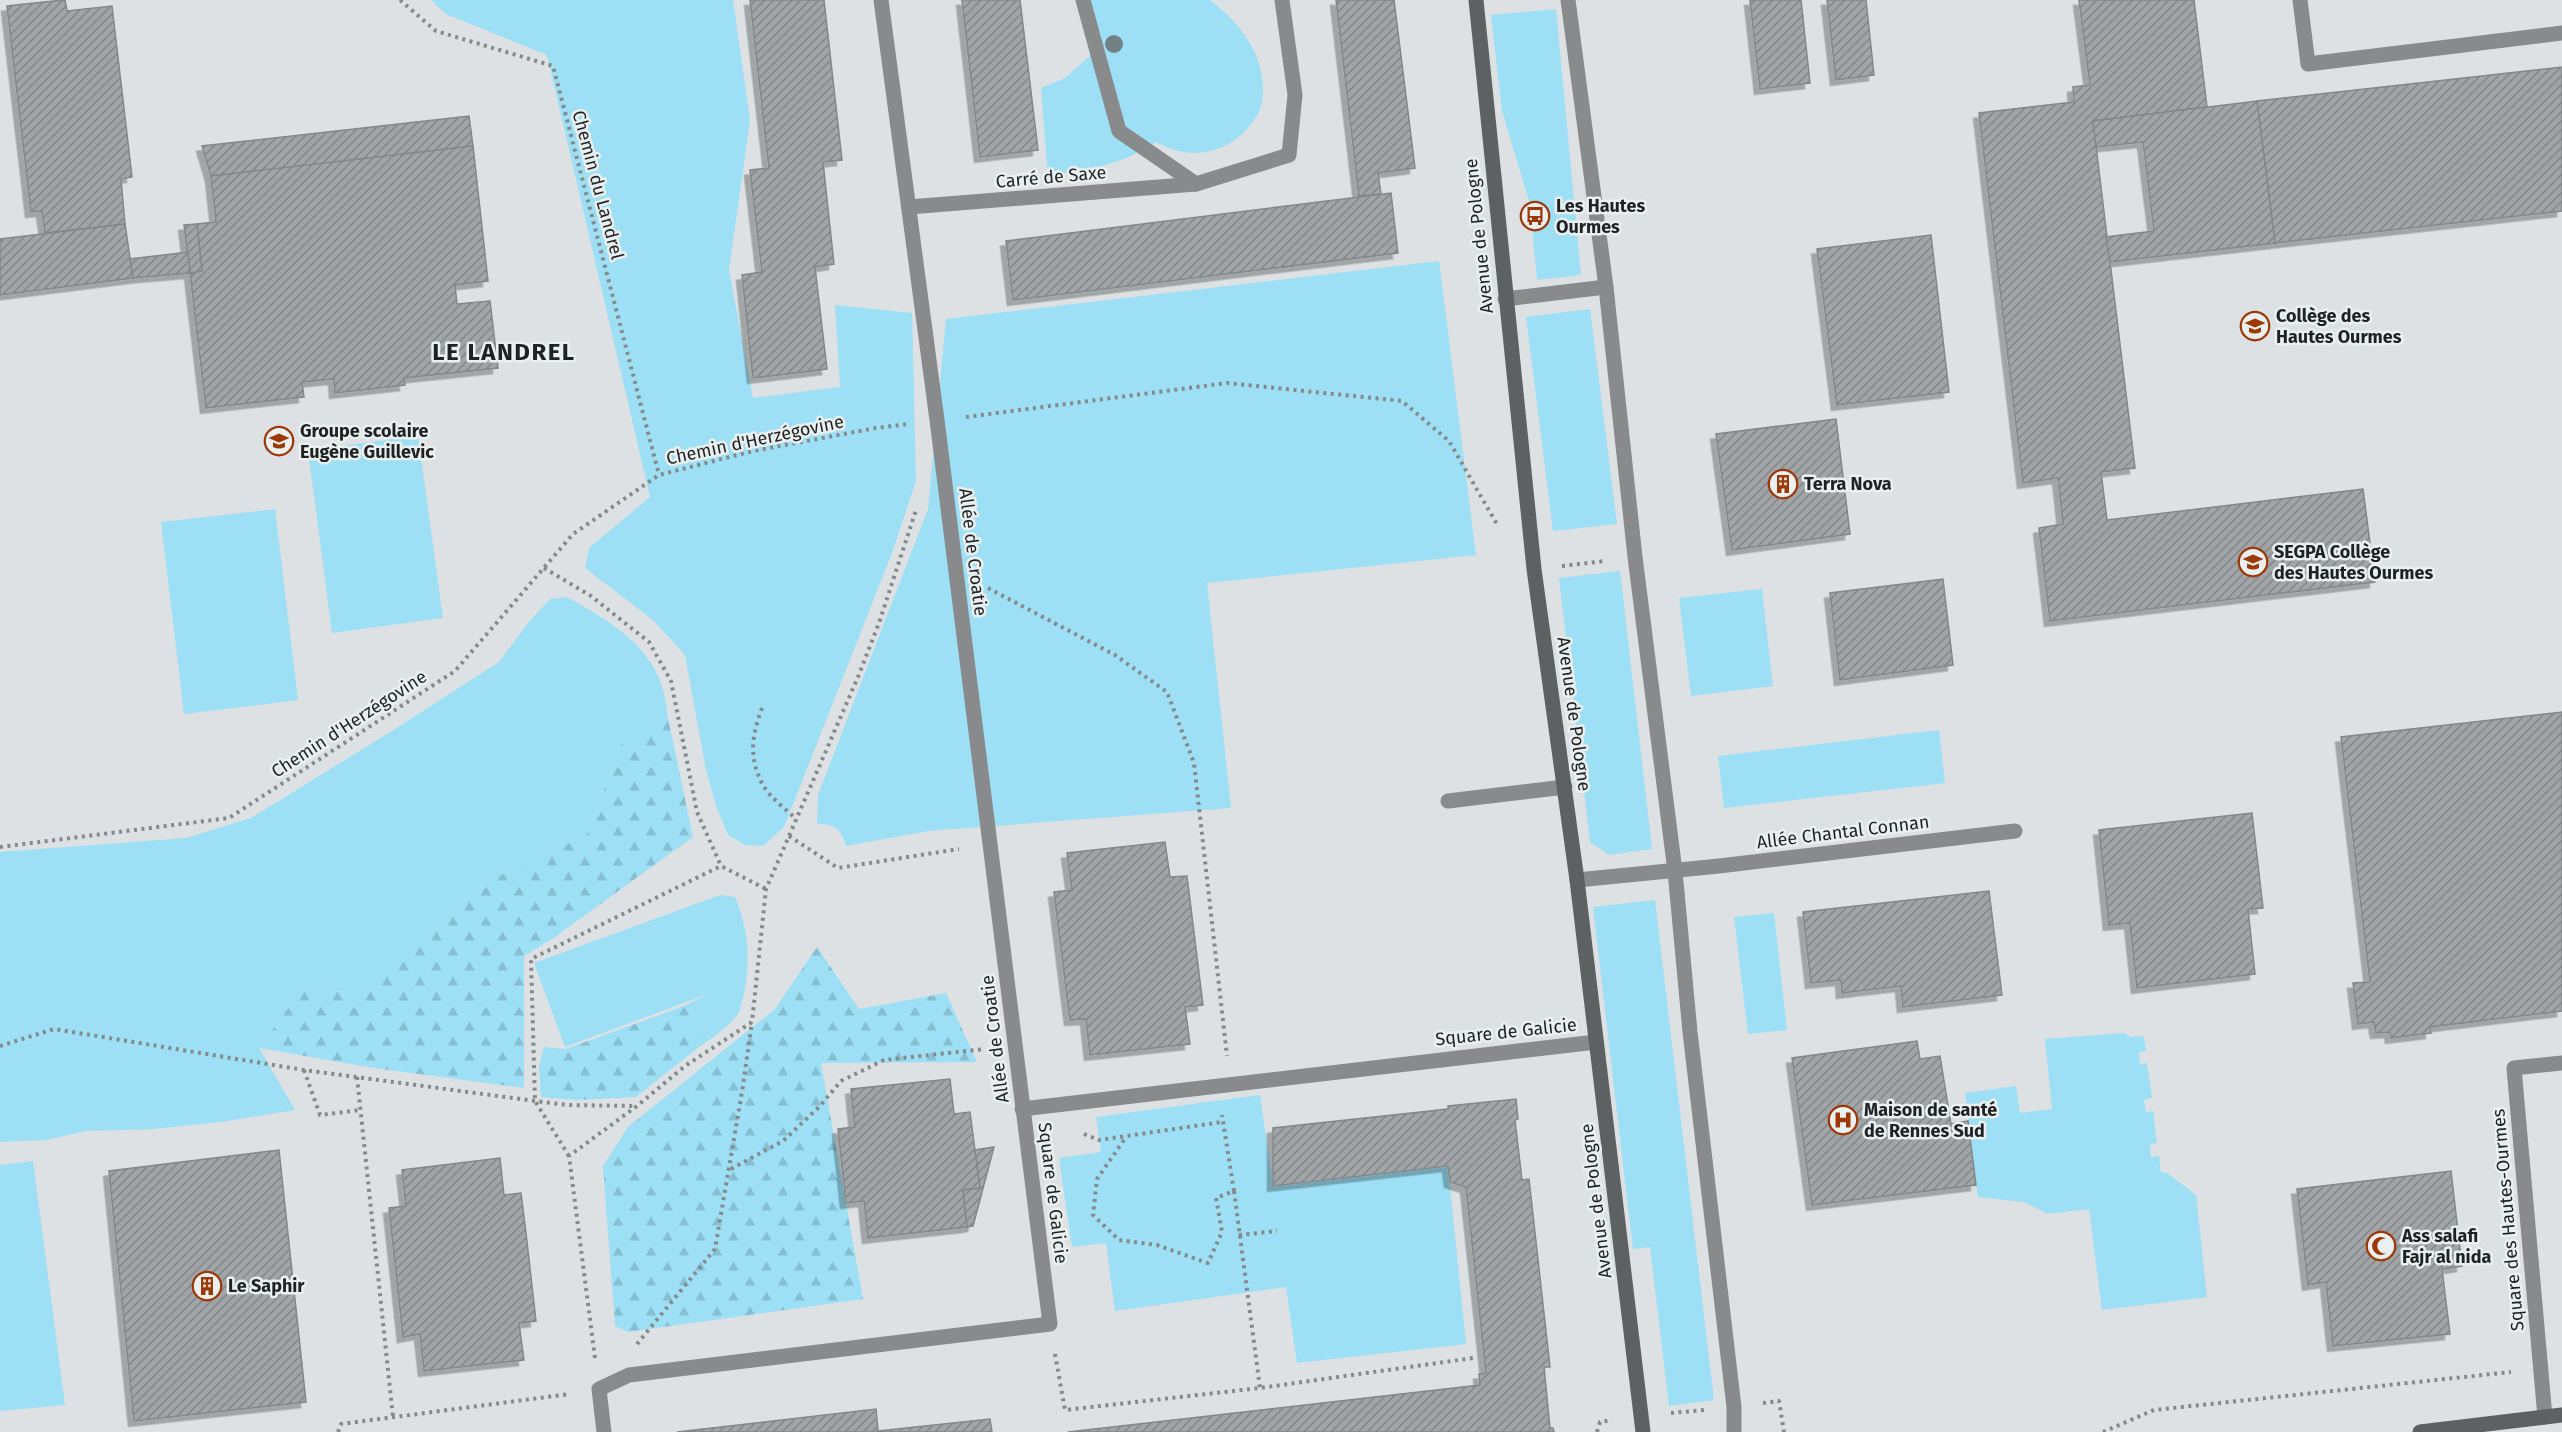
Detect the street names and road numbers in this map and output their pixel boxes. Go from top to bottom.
street label: Chemin du Landrel [568,108,628,262]
street label: Avenue de Pologne [1460,157,1498,315]
street label: Carré de Saxe [995,161,1107,193]
street label: Chemin d'Herzégovine [664,410,846,470]
street label: Allée de Croatie [954,487,992,617]
street label: Avenue de Pologne [1552,635,1596,793]
street label: Chemin d'Herzégovine [267,665,431,783]
street label: Allée Chantal Connan [1755,811,1931,853]
street label: Allée de Croatie [976,974,1014,1104]
street label: Square de Galicie [1434,1014,1578,1050]
street label: Square des Hautes-Ourmes [2487,1108,2529,1332]
street label: Square de Galicie [1033,1121,1073,1265]
street label: Avenue de Pologne [1576,1122,1616,1280]

